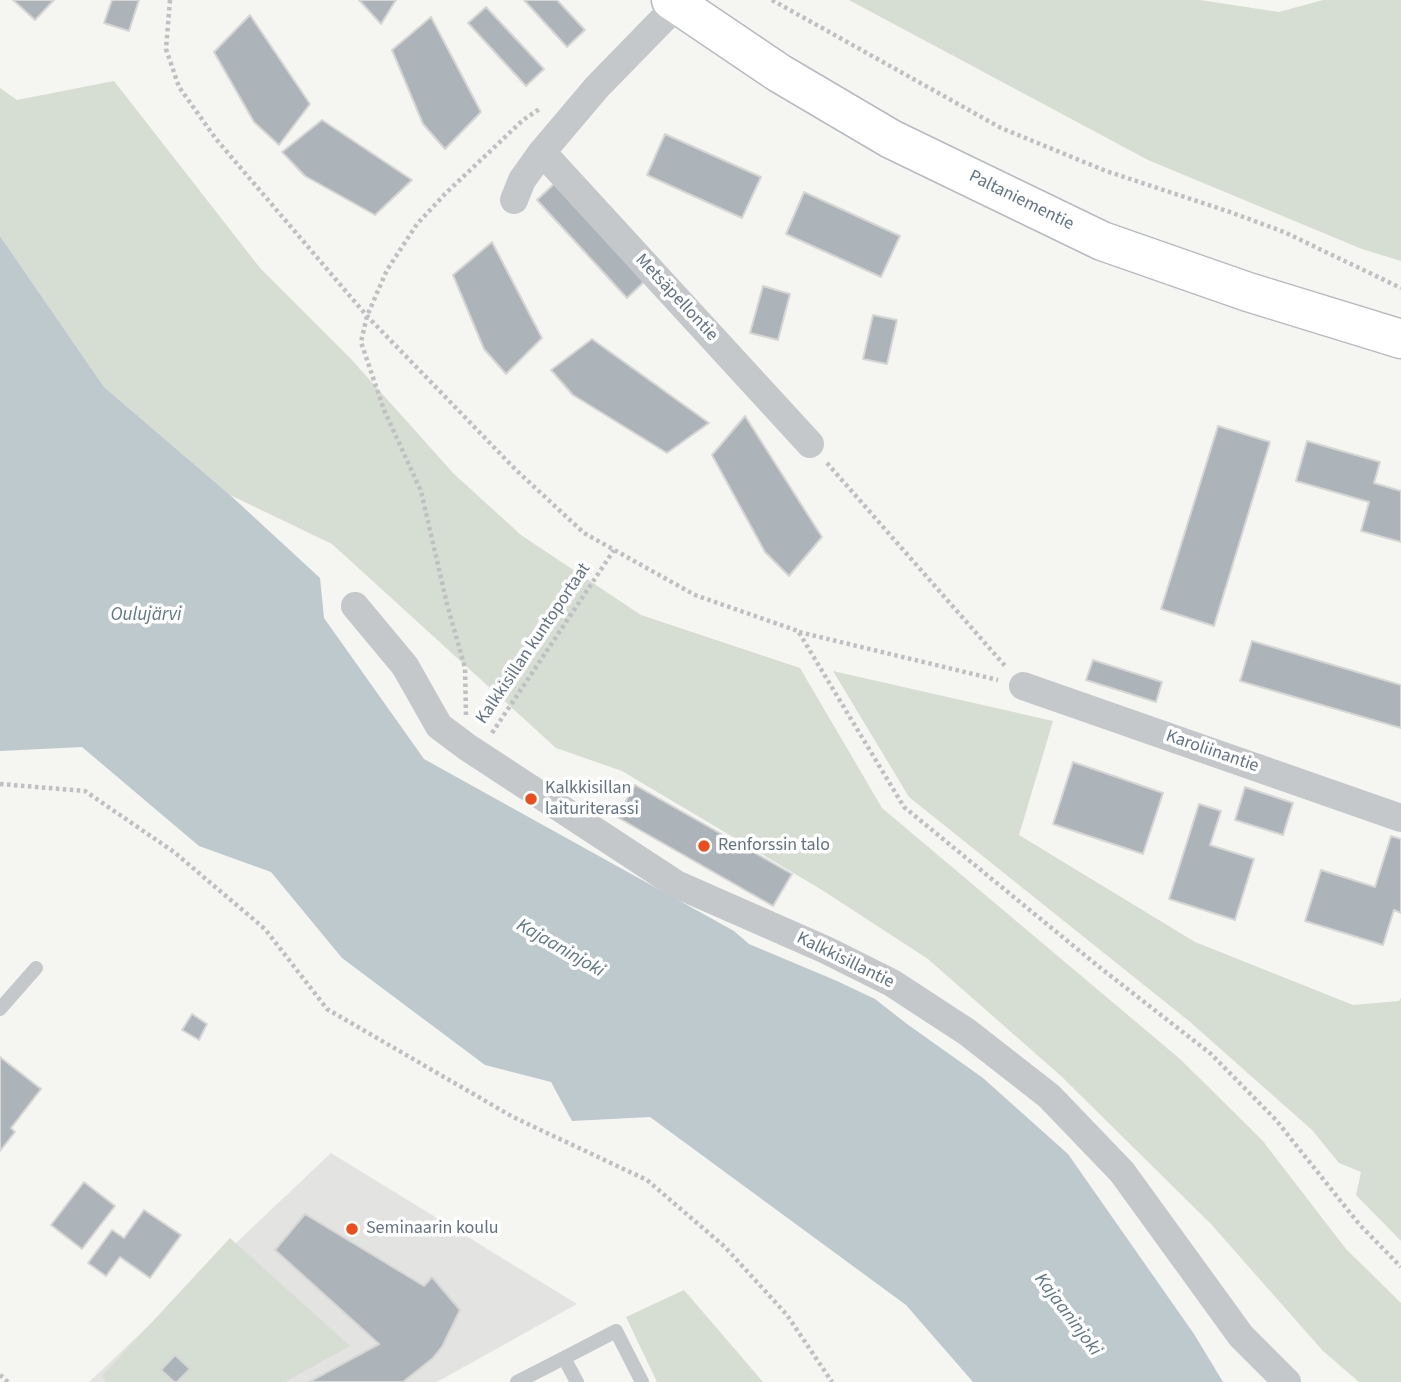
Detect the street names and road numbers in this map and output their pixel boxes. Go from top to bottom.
street label: Paltaniementie [965,166,1077,236]
street label: Metsäpellontie [630,250,722,346]
street label: Kalkkisillan kuntoportaat [472,559,596,729]
street label: Karoliinantie [1163,726,1261,778]
street label: Kalkkisillantie [793,928,897,994]

